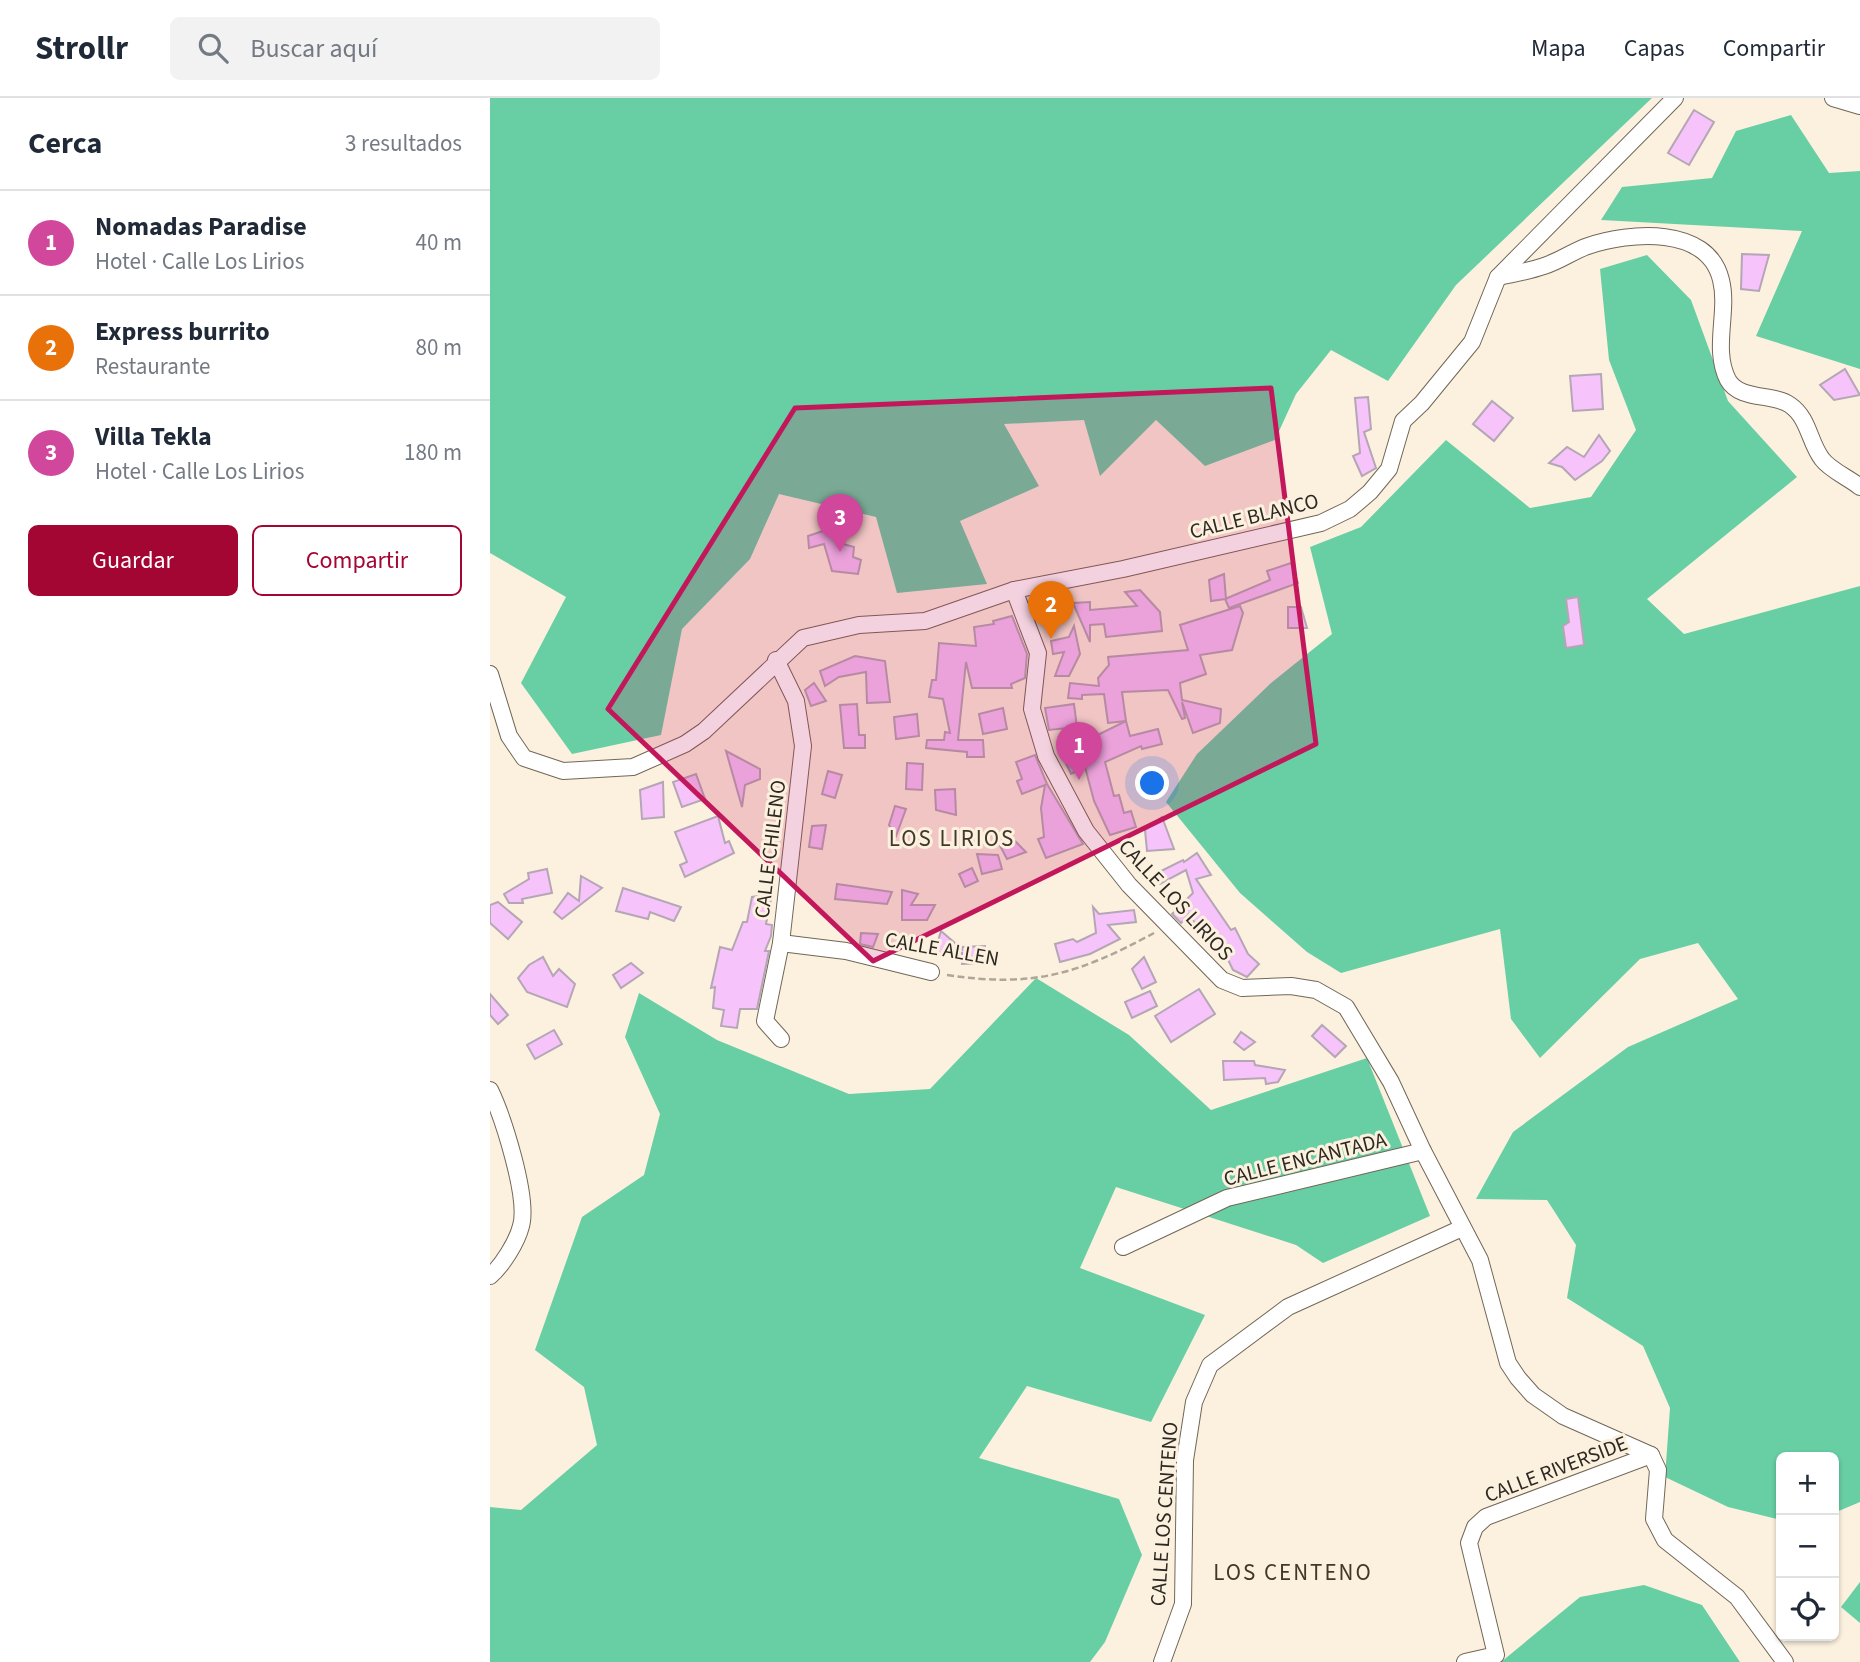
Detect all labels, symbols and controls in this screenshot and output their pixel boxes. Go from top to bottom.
search box [170,17,660,80]
text: Strollr [35,25,128,72]
icon: search [194,29,232,67]
text: Buscar aquí [250,30,378,67]
text: Mapa [1531,31,1586,66]
text: Capas [1624,31,1685,66]
text: Compartir [1723,31,1825,66]
text: Cerca [28,122,102,165]
text: 3 resultados [345,127,462,160]
text: Nomadas Paradise [95,208,307,245]
text: 1 [45,226,57,259]
text: 40 m [415,226,462,259]
text: Hotel · Calle Los Lirios [95,245,304,278]
text: Express burrito [95,313,270,350]
text: 2 [45,331,57,364]
text: 80 m [415,331,462,364]
text: Restaurante [95,350,210,383]
text: Villa Tekla [95,418,212,455]
text: 3 [45,436,57,469]
text: 180 m [404,436,462,469]
text: Hotel · Calle Los Lirios [95,455,304,488]
street label: CALLE BLANCO [1186,485,1322,547]
pin: 3 [817,494,863,552]
button: Guardar [28,525,238,596]
button: Compartir [252,525,462,596]
pin: 2 [1028,581,1074,639]
pin: 1 [1056,722,1102,780]
your location [1135,766,1169,800]
street label: CALLE CHILENO [747,778,793,920]
district label: LOS LIRIOS [889,822,1015,855]
street label: CALLE LOS LIRIOS [1112,833,1240,967]
street label: CALLE ALLEN [882,924,1002,974]
street label: CALLE ENCANTADA [1221,1124,1390,1194]
street label: CALLE LOS CENTENO [1143,1421,1185,1607]
street label: CALLE RIVERSIDE [1480,1428,1632,1510]
map controls [1776,1452,1839,1641]
button: + [1776,1452,1839,1515]
button: − [1776,1515,1839,1578]
district label: LOS CENTENO [1213,1556,1373,1589]
button: locate [1776,1578,1839,1641]

